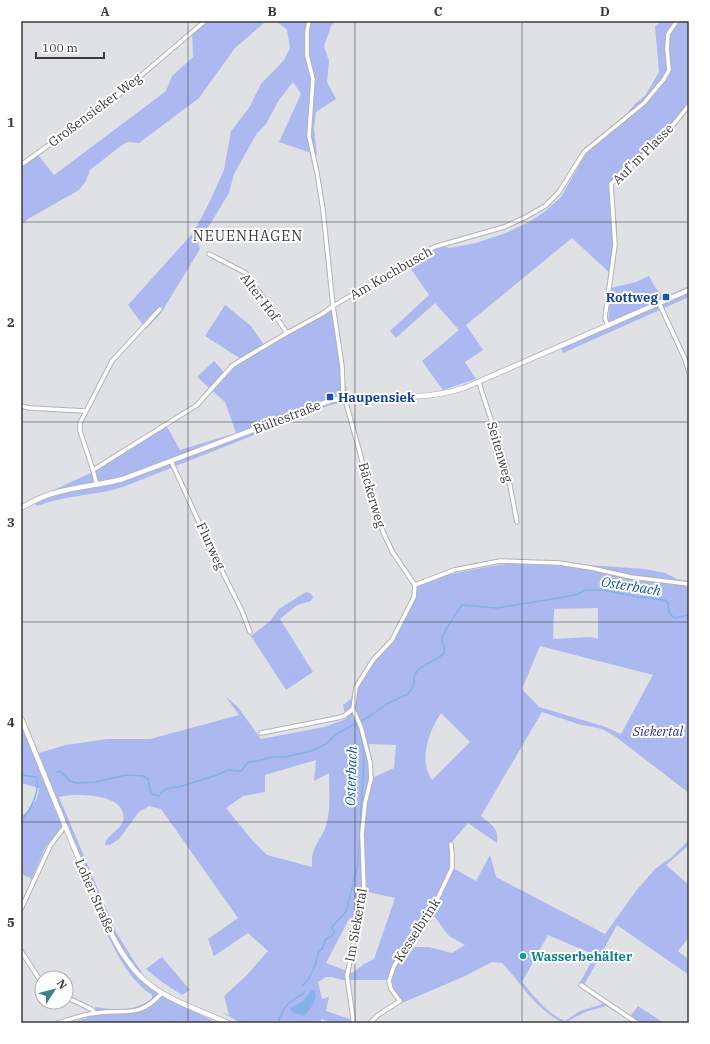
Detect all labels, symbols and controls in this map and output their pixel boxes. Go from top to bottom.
text: A [100,3,110,20]
text: B [267,3,277,20]
text: C [434,3,443,20]
text: D [600,3,610,20]
scale bar [36,34,104,60]
text: 100 m [42,40,78,55]
street label: Großensieker Weg [45,69,145,151]
text: 1 [7,114,15,131]
street label: Auf'm Plasse [609,120,677,188]
district label: NEUENHAGEN [193,227,303,245]
street label: Am Kochbusch [347,243,435,303]
street label: Alter Hof [237,270,284,325]
place label: Rottweg [606,289,658,306]
marker: Rottweg [661,292,671,302]
text: 2 [7,314,15,331]
place label: Haupensiek [338,389,416,406]
marker: Haupensiek [325,392,335,402]
street label: Bültestraße [251,396,323,438]
street label: Seitenweg [483,420,517,484]
street label: Bäckerweg [355,460,389,530]
text: 3 [7,514,15,531]
street label: Flurweg [193,520,229,572]
water label: Osterbach [600,572,662,600]
text: 4 [7,714,15,731]
park label: Siekertal [632,723,684,740]
water label: Osterbach [341,745,361,806]
street label: Loher Straße [71,856,119,936]
street label: Im Siekertal [341,887,371,963]
street label: Kesselbrink [390,894,444,965]
text: 5 [7,914,15,931]
place label: Wasserbehälter [531,948,633,965]
marker: Wasserbehälter [518,951,528,961]
north arrow [34,970,74,1010]
text: N [54,976,70,992]

